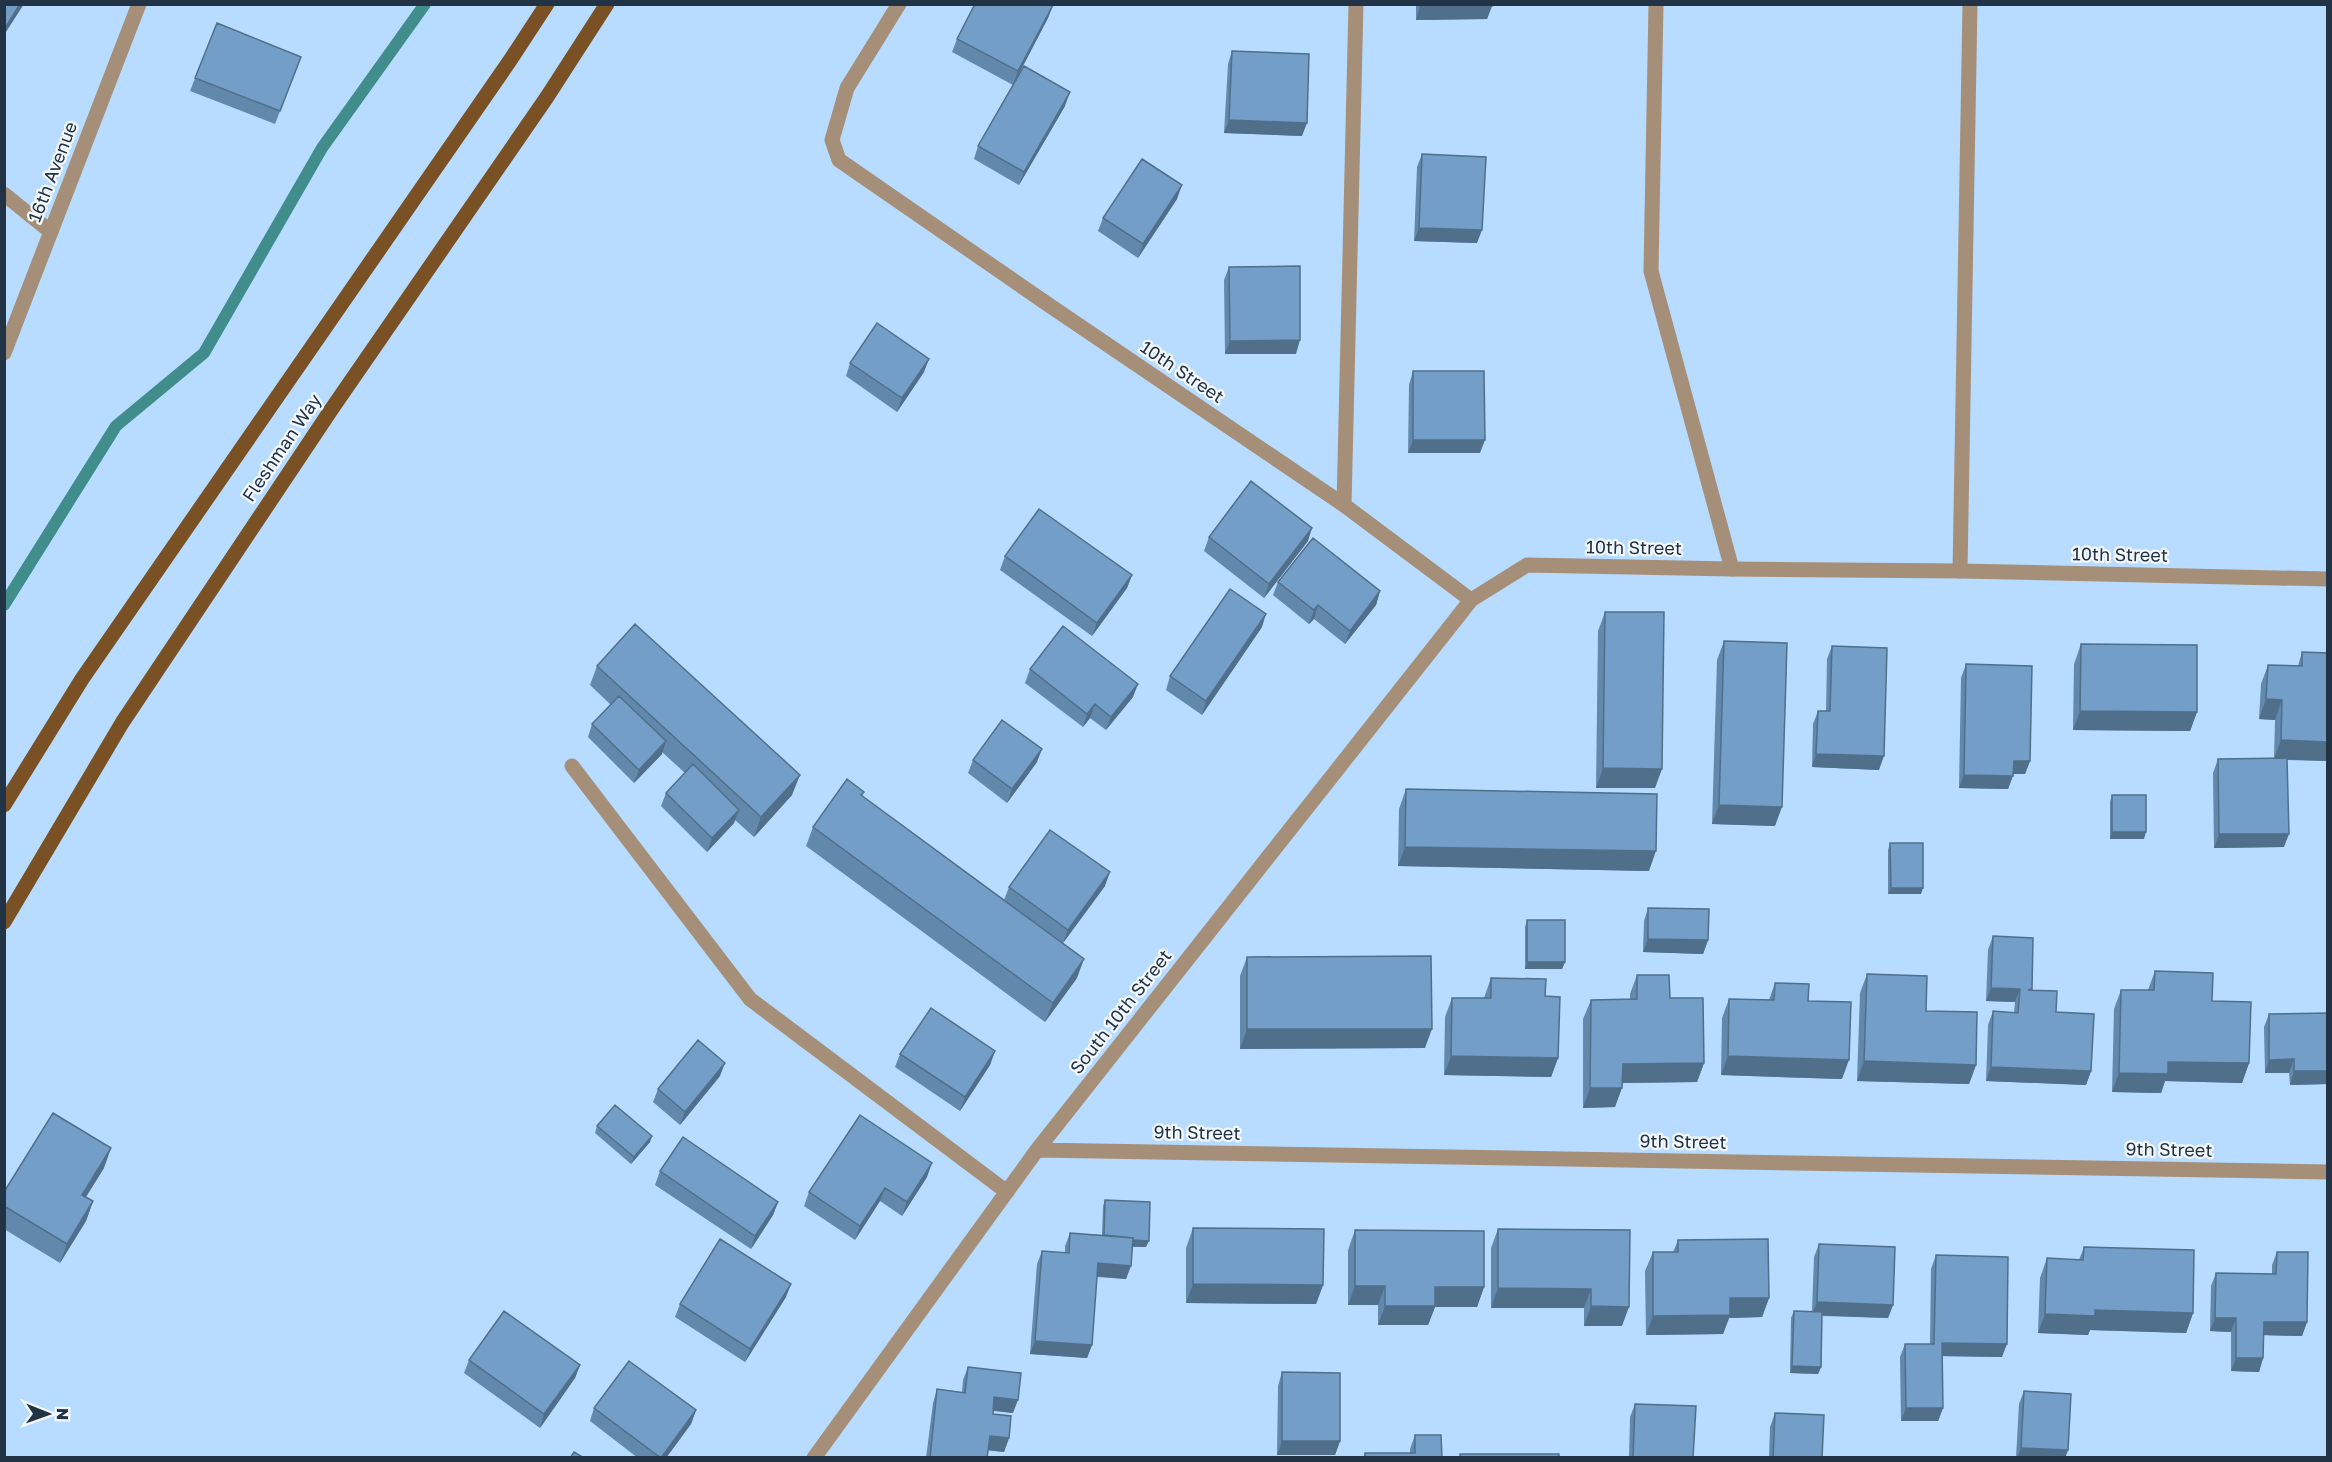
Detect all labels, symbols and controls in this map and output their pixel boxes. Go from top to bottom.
street label: 16th Avenue [23,118,81,225]
street label: 10th Street [1137,335,1228,407]
street label: Fleshman Way [237,389,325,506]
street label: 10th Street [1586,535,1682,559]
street label: 10th Street [2072,542,2168,566]
street label: South 10th Street [1065,945,1176,1078]
street label: 9th Street [1153,1120,1241,1144]
street label: 9th Street [1639,1129,1727,1153]
street label: 9th Street [2125,1137,2213,1161]
north arrow [18,1384,78,1444]
text: N [53,1408,73,1421]

